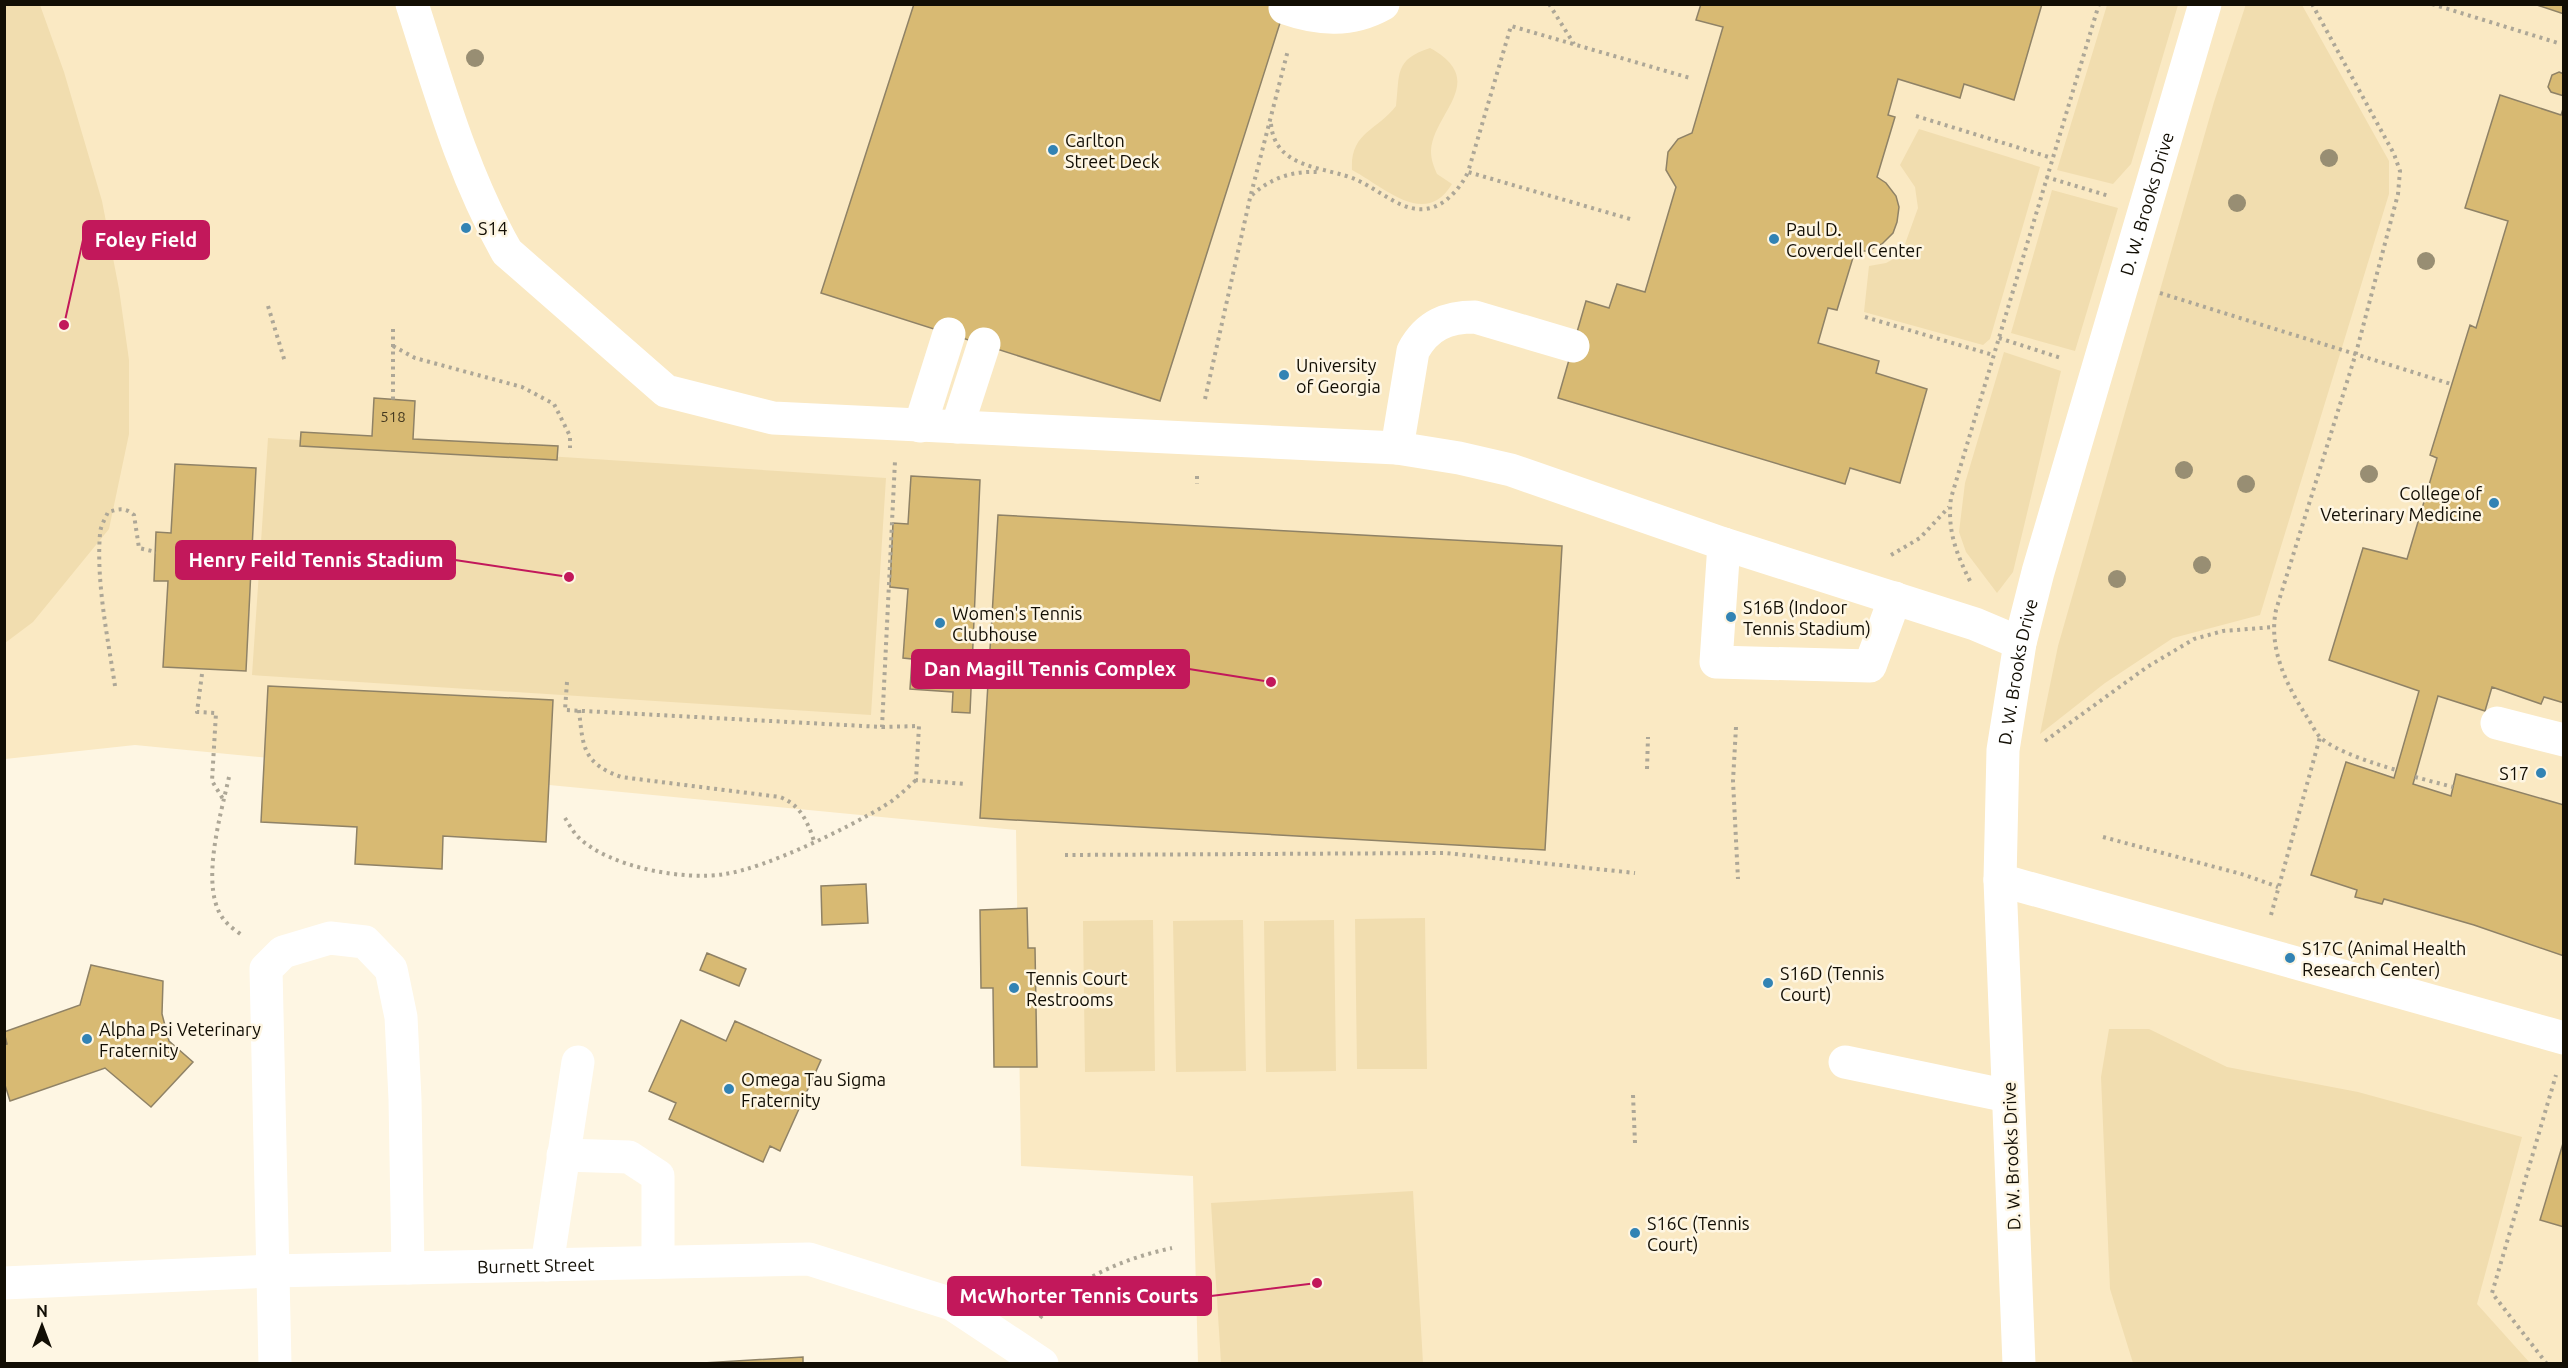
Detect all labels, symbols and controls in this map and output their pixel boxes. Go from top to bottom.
place label: Carlton Street Deck [1065,130,1159,171]
street label: D. W. Brooks Drive [2116,130,2177,278]
marker: Carlton Street Deck [1046,143,1060,157]
place label: S14 [478,218,508,238]
place label: Paul D. Coverdell Center [1786,219,1922,260]
callout: Foley Field [83,221,209,259]
marker: S14 [459,221,473,235]
text: Foley Field [95,228,197,251]
marker: Paul D. Coverdell Center [1767,232,1781,246]
place label: University of Georgia [1296,355,1381,396]
marker: University of Georgia [1277,368,1291,382]
house number: 518 [380,408,406,425]
place label: College of Veterinary Medicine [2320,483,2482,524]
marker: College of Veterinary Medicine [2487,496,2501,510]
callout: Henry Feild Tennis Stadium [176,541,455,579]
text: Henry Feild Tennis Stadium [188,548,444,571]
street label: D. W. Brooks Drive [1994,596,2041,746]
place label: S16B (Indoor Tennis Stadium) [1743,597,1871,639]
place label: Women's Tennis Clubhouse [952,603,1083,644]
marker: S16B (Indoor Tennis Stadium) [1724,610,1738,624]
marker: Women's Tennis Clubhouse [933,616,947,630]
callout: Dan Magill Tennis Complex [912,650,1189,688]
text: Dan Magill Tennis Complex [924,657,1176,680]
place label: S17 [2499,763,2529,783]
marker: S17 [2534,766,2548,780]
place label: S17C (Animal Health Research Center) [2302,938,2466,980]
marker: S17C (Animal Health Research Center) [2283,951,2297,965]
place label: S16D (Tennis Court) [1780,963,1884,1005]
place label: Tennis Court Restrooms [1026,968,1128,1009]
marker: S16D (Tennis Court) [1761,976,1775,990]
marker: Tennis Court Restrooms [1007,981,1021,995]
place label: Alpha Psi Veterinary Fraternity [99,1019,261,1060]
marker: Alpha Psi Veterinary Fraternity [80,1032,94,1046]
place label: Omega Tau Sigma Fraternity [741,1069,886,1110]
marker: Omega Tau Sigma Fraternity [722,1082,736,1096]
street label: D. W. Brooks Drive [1998,1082,2024,1230]
place label: S16C (Tennis Court) [1647,1213,1750,1255]
marker: S16C (Tennis Court) [1628,1226,1642,1240]
street label: Burnett Street [477,1254,595,1276]
callout: McWhorter Tennis Courts [948,1277,1211,1315]
text: McWhorter Tennis Courts [959,1284,1199,1307]
north arrow [12,1296,72,1356]
text: N [36,1302,48,1320]

